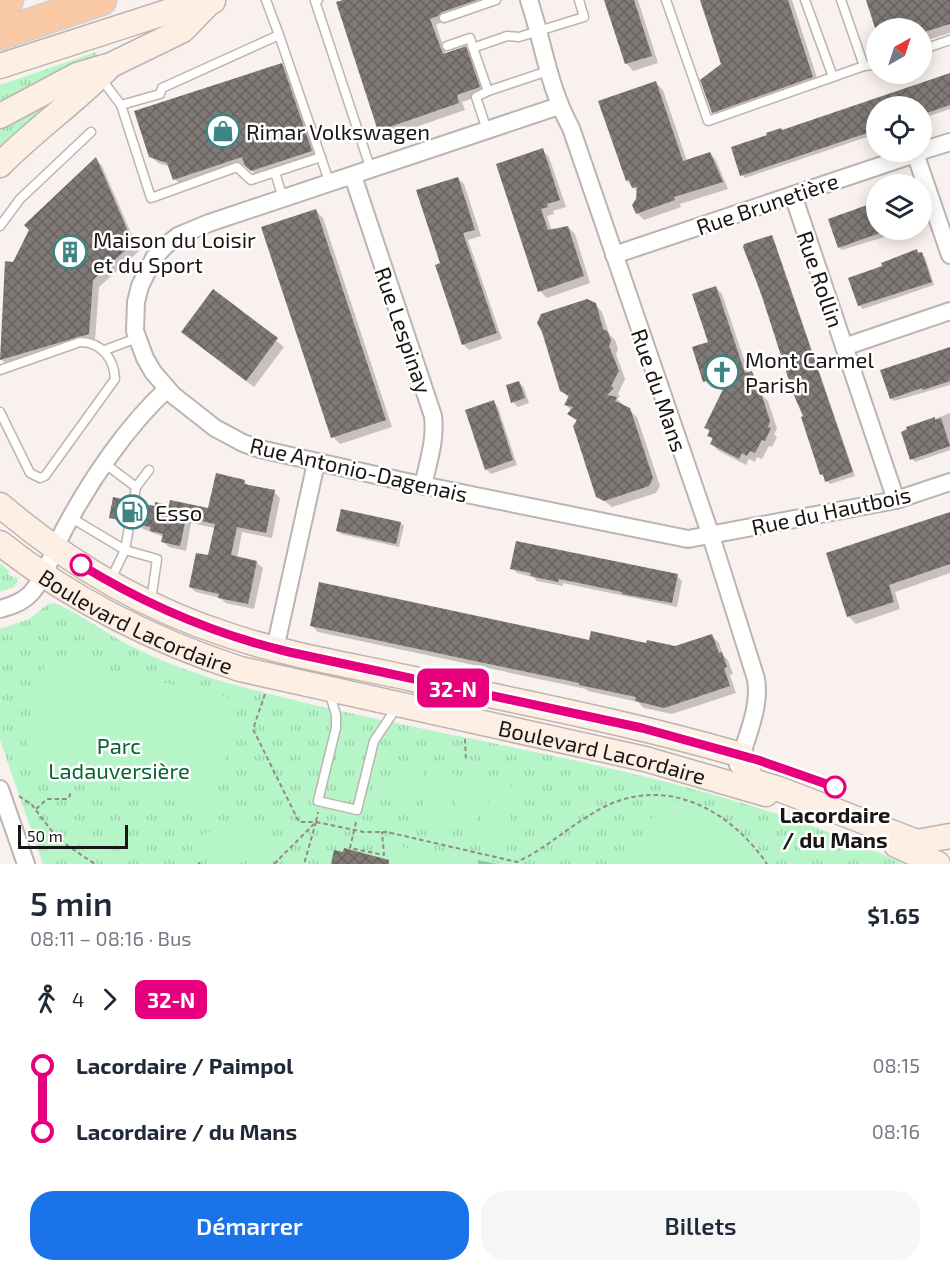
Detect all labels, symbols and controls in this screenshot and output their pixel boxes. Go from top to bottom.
north arrow [866,18,932,84]
map controls [866,18,932,240]
button: locate [866,96,932,162]
shop icon: Rimar Volkswagen [205,113,241,149]
place label: Rimar Volkswagen [246,118,430,144]
street label: Rue Brunetière [693,167,841,239]
button: layers [866,174,932,240]
place label: Maison du Loisir et du Sport [93,226,256,277]
street label: Rue Rollin [792,227,850,331]
building icon: Maison du Loisir et du Sport [52,234,88,270]
street label: Rue Lespinay [370,263,438,397]
street label: Rue du Mans [627,325,693,455]
place label: Mont Carmel Parish [745,346,874,397]
church icon: Mont Carmel Parish [704,354,740,390]
street label: Rue Antonio-Dagenais [248,431,470,507]
street label: Rue du Hautbois [749,480,913,540]
fuel station icon: Esso [114,494,150,530]
place label: Esso [155,499,202,525]
unlabelled marker [70,554,92,576]
street label: Boulevard Lacordaire [35,563,236,679]
line badge: 32-N [411,668,495,708]
text: 32-N [429,676,477,701]
street label: Boulevard Lacordaire [496,714,709,789]
park label: Parc Ladauversière [48,732,190,783]
marker: Lacordaire / du Mans [824,776,846,798]
place label: Lacordaire / du Mans [779,801,891,852]
scale bar [18,822,128,850]
text: 50 m [27,826,63,845]
text: 5 min [30,883,113,923]
text: $1.65 [867,902,920,928]
text: 08:11 – 08:16 · Bus [30,926,192,950]
icon: walk [30,983,63,1016]
icon: forward [93,983,126,1016]
text: 4 [72,987,84,1011]
text: 32-N [147,987,195,1012]
text: Lacordaire / Paimpol [76,1052,294,1078]
text: 08:15 [872,1053,920,1077]
text: Lacordaire / du Mans [76,1118,297,1144]
text: 08:16 [872,1119,920,1143]
button: Démarrer [30,1191,469,1260]
button: Billets [481,1191,920,1260]

